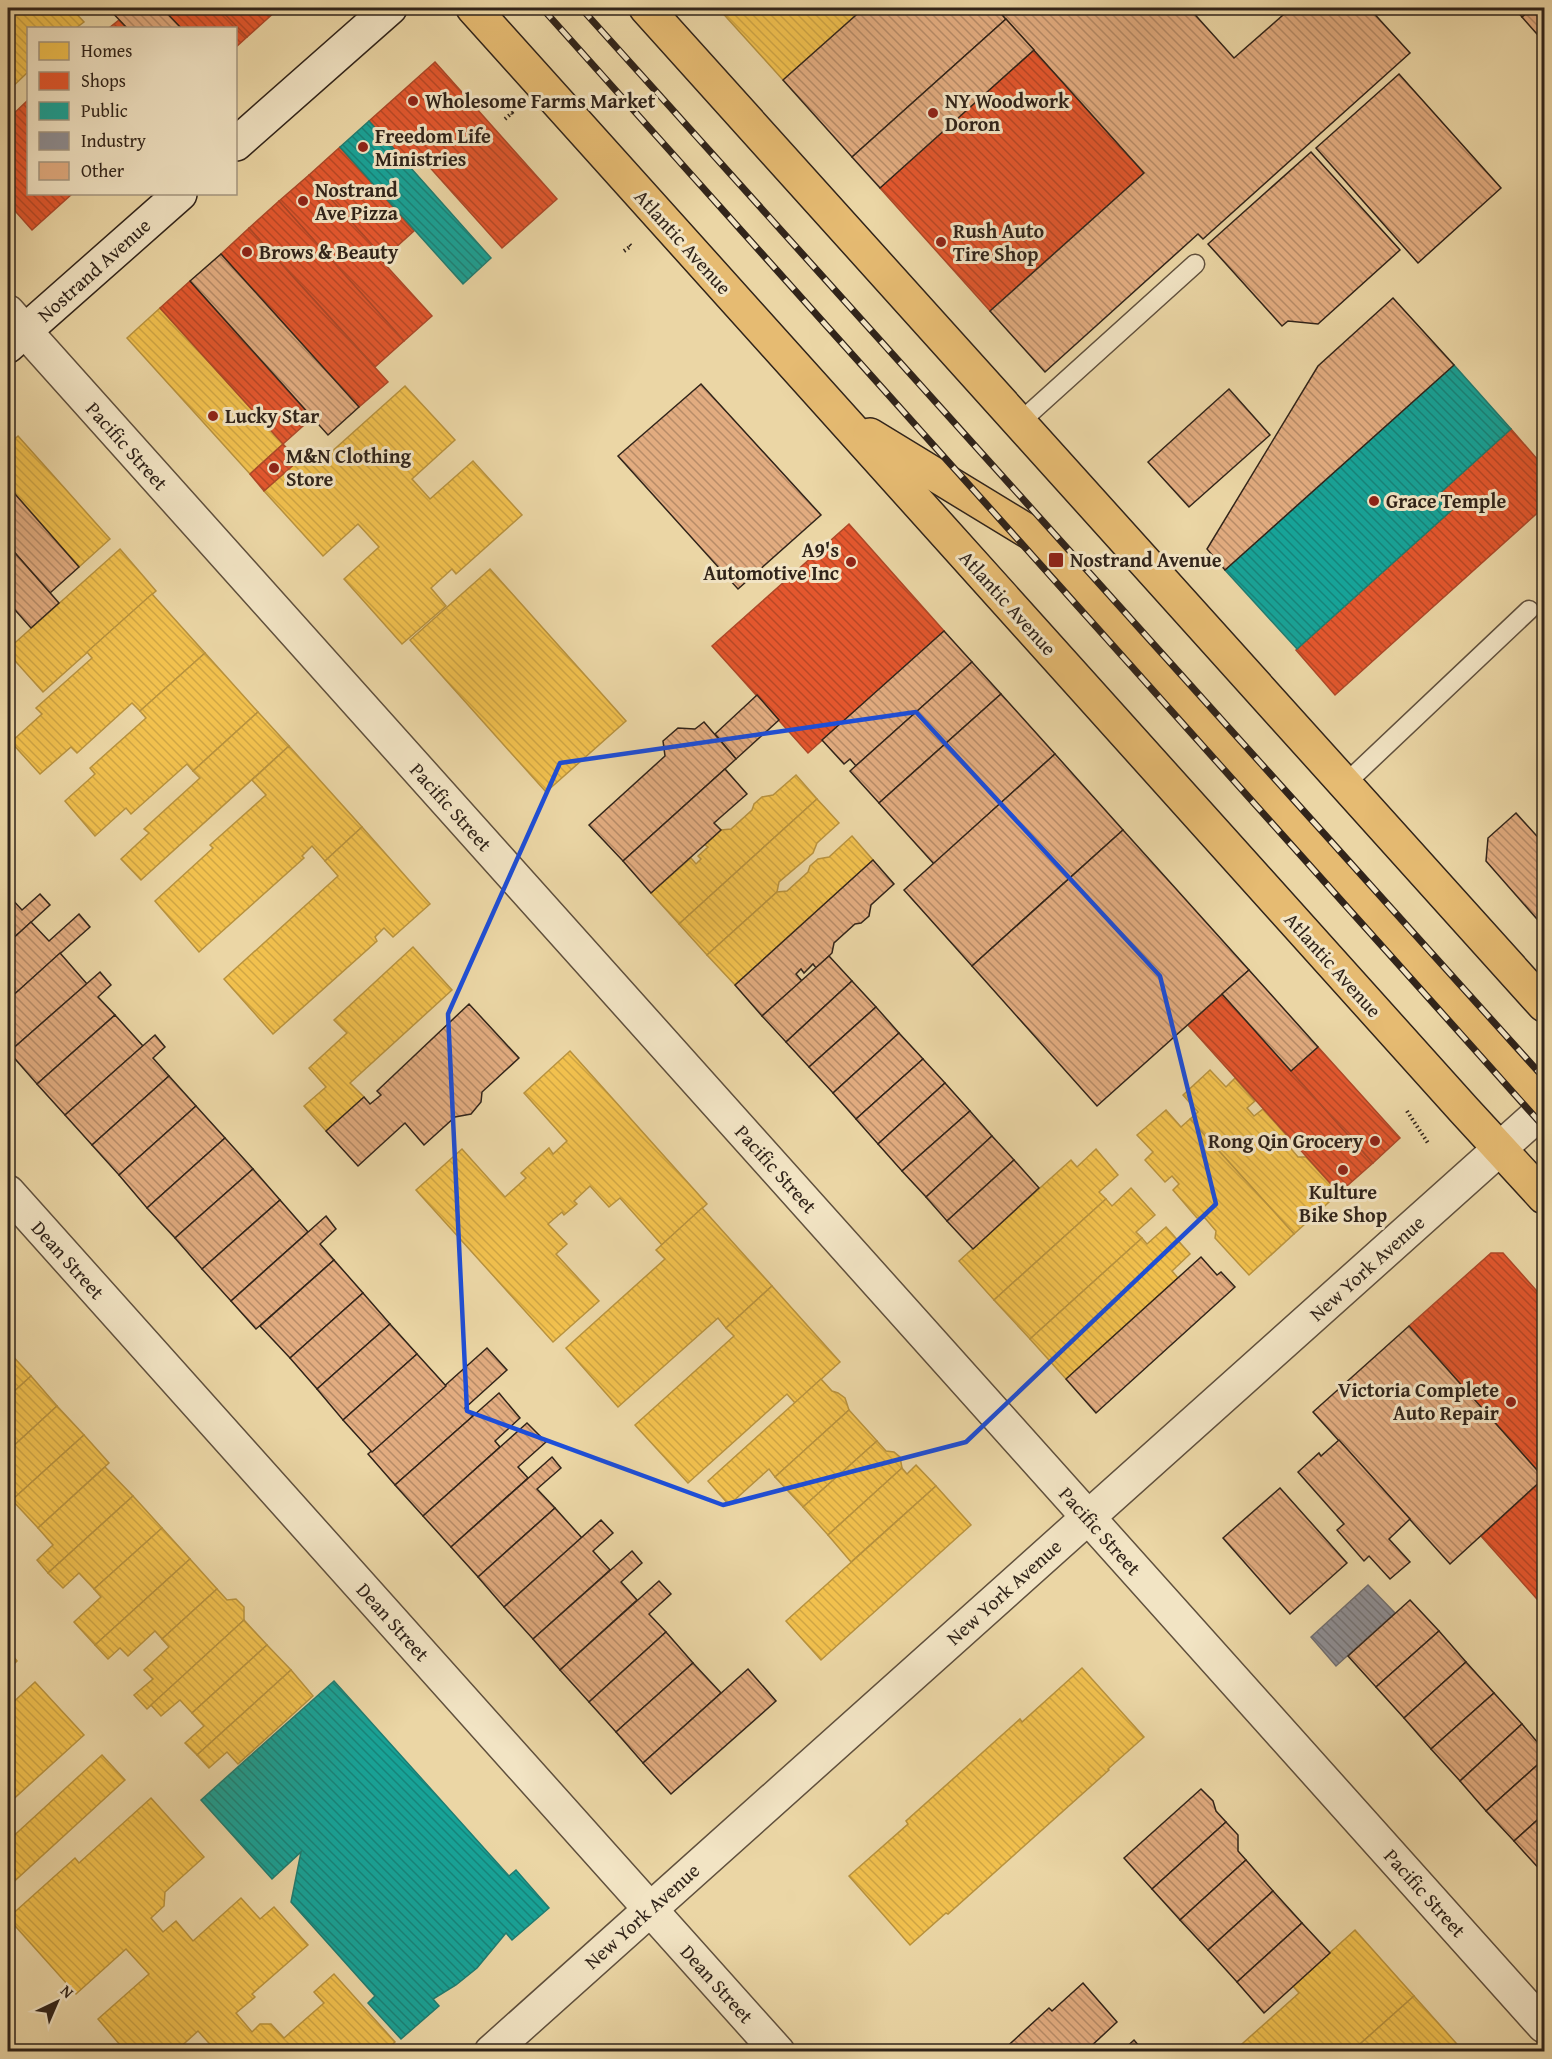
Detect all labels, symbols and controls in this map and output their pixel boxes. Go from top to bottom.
legend [27,27,237,195]
text: Homes [81,37,132,64]
text: Shops [81,67,126,94]
place label: Wholesome Farms Market [425,86,656,115]
place label: NY Woodwork Doron [945,86,1070,138]
marker: Wholesome Farms Market [406,94,420,108]
text: Public [81,97,128,124]
marker: NY Woodwork Doron [926,106,940,120]
place label: Freedom Life Ministries [375,121,491,173]
text: Industry [81,127,146,154]
marker: Freedom Life Ministries [356,140,370,154]
text: Other [81,157,125,184]
place label: Nostrand Ave Pizza [315,175,399,227]
street label: Atlantic Avenue [628,183,739,301]
marker: Nostrand Ave Pizza [296,194,310,208]
street label: Nostrand Avenue [31,211,157,328]
place label: Rush Auto Tire Shop [953,216,1045,268]
marker: Rush Auto Tire Shop [934,235,948,249]
place label: Brows & Beauty [259,237,399,266]
marker: Brows & Beauty [240,245,254,259]
street label: Pacific Street [80,395,175,496]
place label: Lucky Star [225,401,319,430]
marker: Lucky Star [206,409,220,423]
place label: M&N Clothing Store [286,441,412,493]
marker: M&N Clothing Store [267,461,281,475]
place label: Grace Temple [1386,486,1506,515]
marker: Grace Temple [1367,494,1381,508]
place label: A9's Automotive Inc [703,535,839,587]
street label: Atlantic Avenue [953,544,1064,662]
place label: Nostrand Avenue [1070,545,1222,574]
marker: Nostrand Avenue [1047,551,1065,569]
marker: A9's Automotive Inc [844,555,858,569]
street label: Pacific Street [404,756,499,857]
street label: Atlantic Avenue [1278,906,1389,1024]
street label: Pacific Street [729,1118,824,1219]
place label: Rong Qin Grocery [1208,1126,1364,1155]
marker: Rong Qin Grocery [1368,1134,1382,1148]
marker: Kulture Bike Shop [1336,1163,1350,1177]
place label: Kulture Bike Shop [1299,1177,1387,1229]
street label: New York Avenue [1303,1208,1431,1327]
street label: Dean Street [25,1214,112,1305]
place label: Victoria Complete Auto Repair [1338,1375,1499,1427]
marker: Victoria Complete Auto Repair [1504,1395,1518,1409]
street label: Pacific Street [1053,1480,1148,1581]
street label: New York Avenue [940,1532,1068,1651]
street label: Dean Street [350,1576,437,1667]
street label: Pacific Street [1378,1842,1473,1943]
street label: New York Avenue [578,1856,706,1975]
street label: Dean Street [674,1938,761,2029]
north arrow [27,1972,87,2032]
text: N [55,1979,80,2004]

